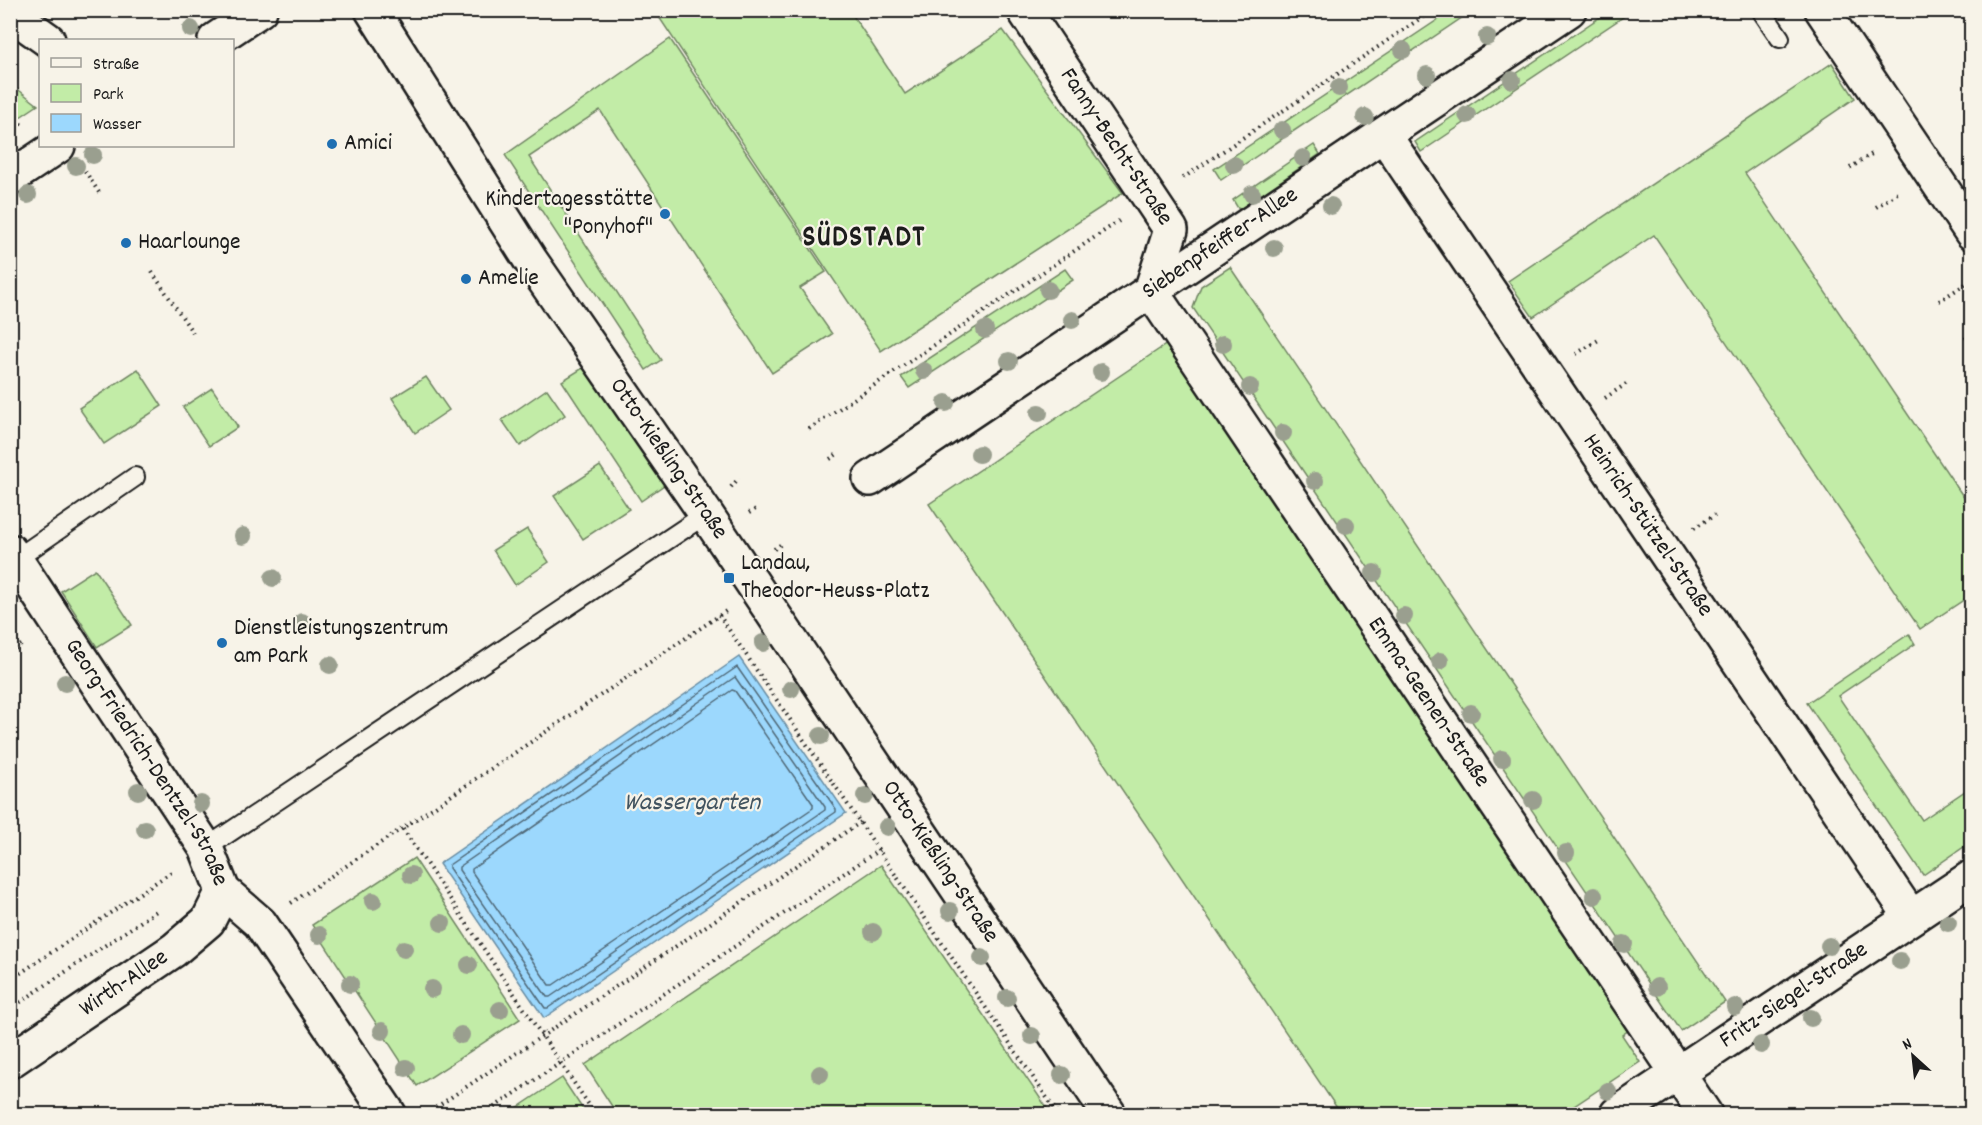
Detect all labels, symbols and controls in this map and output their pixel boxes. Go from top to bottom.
legend [39,39,234,147]
text: Straße [93,53,139,78]
street label: Fanny-Becht-Straße [1051,61,1181,233]
text: Park [93,83,124,108]
text: Wasser [93,113,142,138]
place label: Amici [344,127,392,161]
marker: Amici [325,137,339,151]
street label: Siebenpfeiffer-Allee [1136,179,1305,309]
place label: Kindertagesstätte "Ponyhof" [485,183,653,245]
marker: Kindertagesstätte "Ponyhof" [658,207,672,221]
district label: SÜDSTADT [802,218,926,261]
place label: Haarlounge [138,226,241,260]
marker: Haarlounge [119,236,133,250]
place label: Amelie [478,262,539,296]
marker: Amelie [459,272,473,286]
street label: Otto-Kießling-Straße [600,372,736,547]
street label: Heinrich-Stützel-Straße [1573,427,1721,624]
place label: Landau, Theodor-Heuss-Platz [741,547,929,609]
marker: Landau, Theodor-Heuss-Platz [722,571,736,585]
street label: Emma-Geenen-Straße [1358,611,1498,795]
place label: Dienstleistungszentrum am Park [234,612,448,674]
street label: Georg-Friedrich-Dentzel-Straße [56,632,236,891]
marker: Dienstleistungszentrum am Park [215,636,229,650]
street label: Otto-Kießling-Straße [873,774,1007,950]
water label: Wassergarten [624,785,761,822]
street label: Fritz-Siegel-Straße [1713,934,1875,1058]
street label: Wirth-Allee [73,941,176,1026]
north arrow [1883,1026,1943,1086]
text: N [1899,1033,1916,1057]

